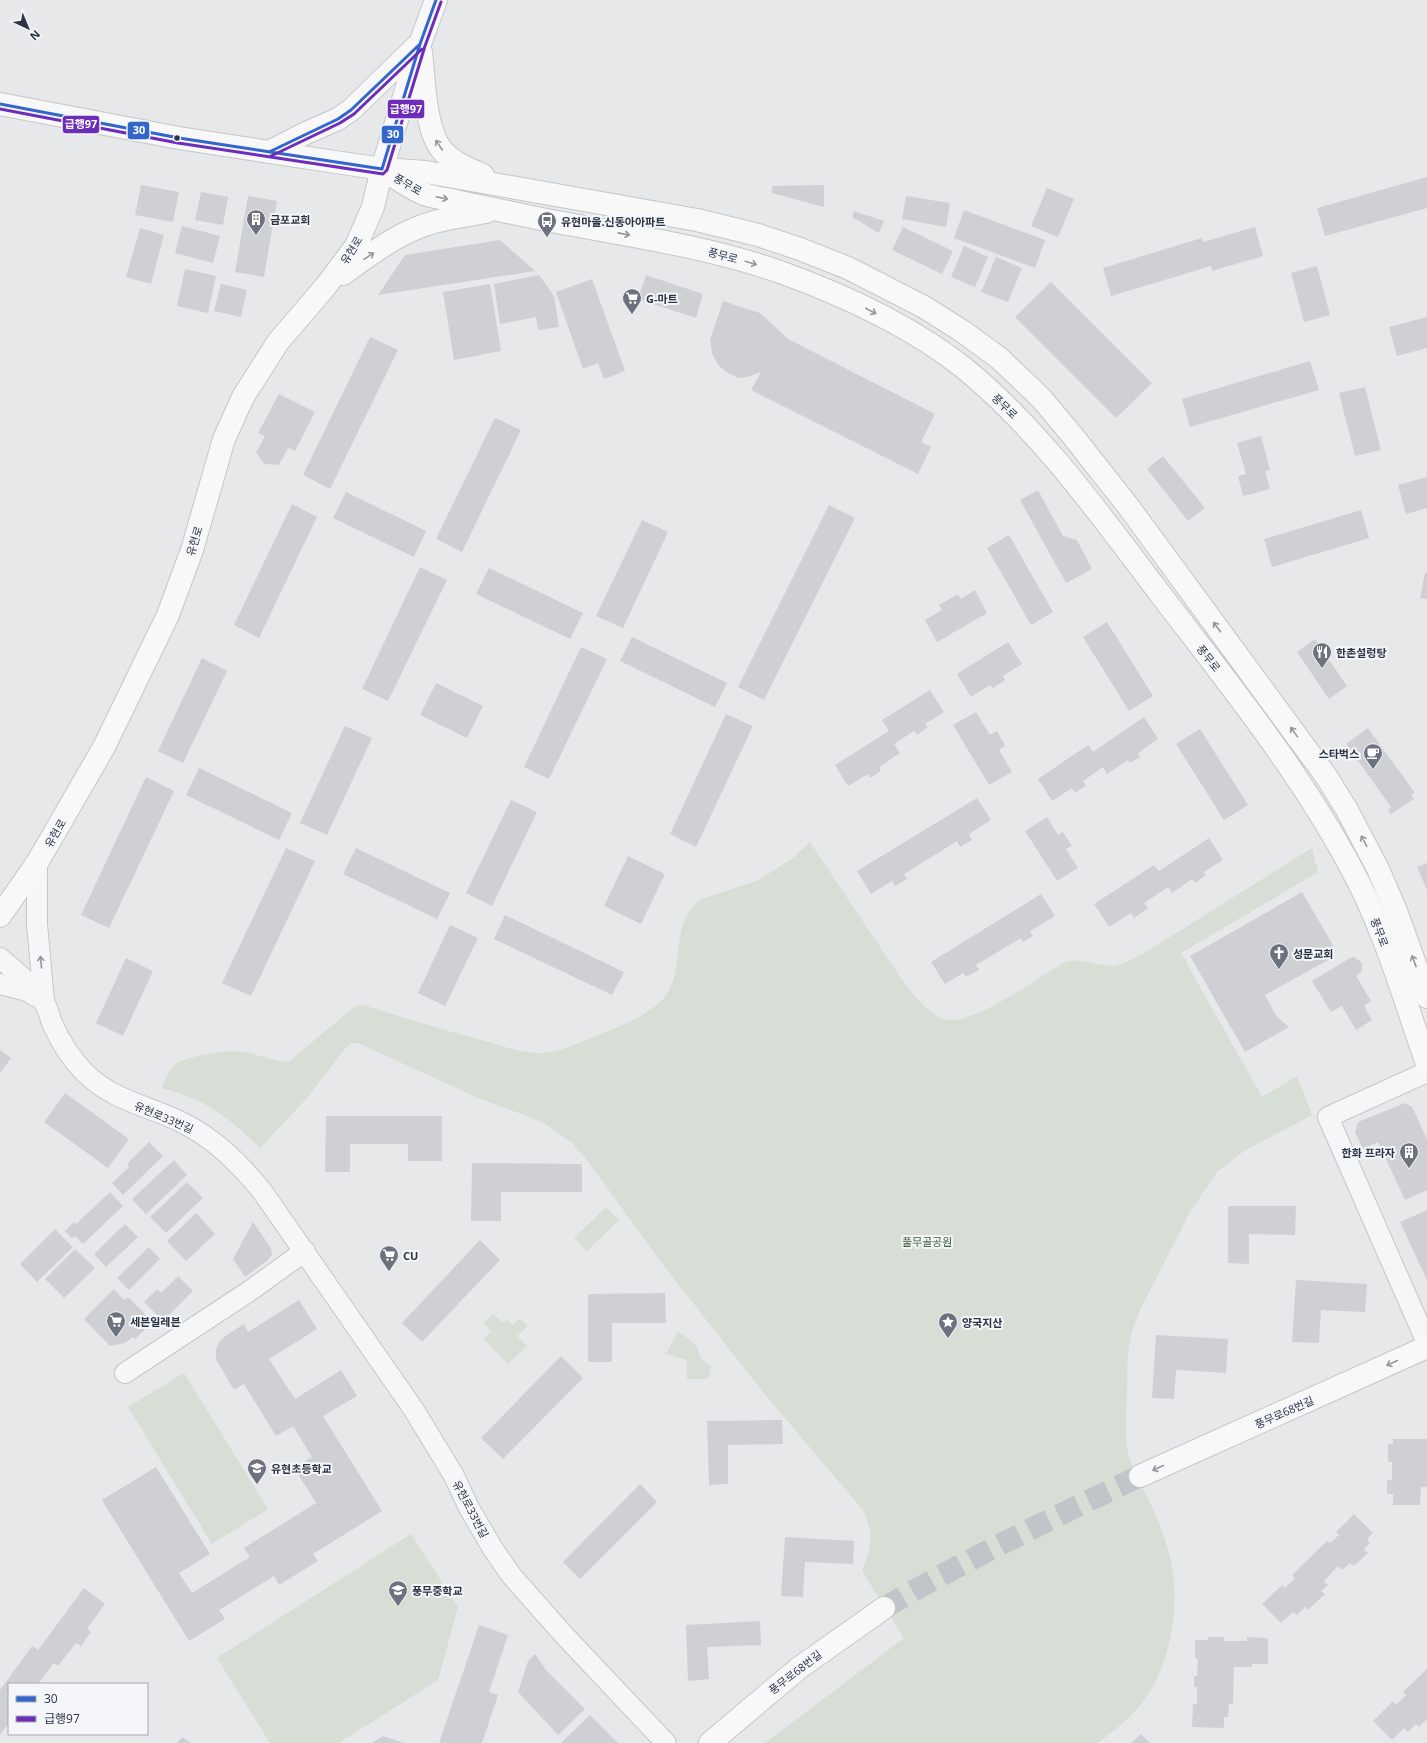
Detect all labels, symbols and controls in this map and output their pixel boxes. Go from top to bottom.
north arrow [8,8,48,48]
text: N [27,27,44,44]
line badge: 급행97 [387,99,425,119]
text: 급행97 [390,101,422,116]
line badge: 급행97 [62,115,100,134]
text: 급행97 [65,116,97,131]
line badge: 30 [127,121,150,140]
text: 30 [133,122,145,137]
line badge: 30 [381,125,404,144]
text: 30 [387,126,399,141]
unlabelled marker [172,133,182,143]
one-way arrow [435,140,443,151]
street label: 풍무로 [391,170,425,198]
one-way arrow [435,194,448,202]
building icon: 금포교회 [245,208,267,236]
bus stop icon: 유현마을.신동아아파트 [536,210,558,238]
place label: 금포교회 [270,212,310,227]
place label: 유현마을.신동아아파트 [561,214,665,229]
one-way arrow [617,231,630,239]
street label: 유현로 [337,233,365,267]
street label: 풍무로 [706,244,740,266]
one-way arrow [364,251,375,260]
one-way arrow [744,260,757,267]
supermarket icon: G-마트 [621,287,643,315]
place label: G-마트 [646,291,678,306]
one-way arrow [865,308,877,315]
street label: 풍무로 [989,390,1021,422]
street label: 유현로 [182,524,206,558]
one-way arrow [1213,621,1221,632]
street label: 풍무로 [1194,641,1224,675]
restaurant icon: 한촌설렁탕 [1311,641,1333,669]
place label: 한촌설렁탕 [1336,645,1387,660]
one-way arrow [1290,726,1298,737]
cafe icon: 스타벅스 [1362,742,1384,770]
place label: 스타벅스 [1319,746,1359,761]
street label: 유현로 [41,816,69,850]
one-way arrow [1360,835,1367,847]
street label: 풍무로 [1368,915,1392,949]
church icon: 성문교회 [1268,942,1290,970]
place label: 성문교회 [1293,946,1333,961]
one-way arrow [1410,955,1418,967]
one-way arrow [37,956,44,969]
street label: 유현로33번길 [132,1098,196,1136]
building icon: 한화 프라자 [1398,1141,1420,1169]
place label: 한화 프라자 [1342,1145,1395,1160]
park label: 풀무골공원 [902,1234,952,1249]
supermarket icon: CU [378,1244,400,1272]
place label: CU [403,1248,418,1263]
supermarket icon: 세븐일레븐 [105,1310,127,1338]
place icon: 양국지산 [937,1311,959,1339]
place label: 세븐일레븐 [130,1314,181,1329]
place label: 양국지산 [962,1315,1002,1330]
one-way arrow [1386,1360,1398,1367]
street label: 풍무로68번길 [1252,1392,1316,1432]
school or university icon: 유현초등학교 [246,1457,268,1485]
place label: 유현초등학교 [271,1461,332,1476]
one-way arrow [1152,1465,1164,1472]
street label: 유현로33번길 [450,1478,492,1540]
school or university icon: 풍무중학교 [387,1579,409,1607]
place label: 풍무중학교 [412,1583,463,1598]
street label: 풍무로68번길 [765,1647,825,1697]
legend [8,1683,148,1735]
text: 30 [44,1690,58,1707]
text: 급행97 [44,1710,80,1727]

